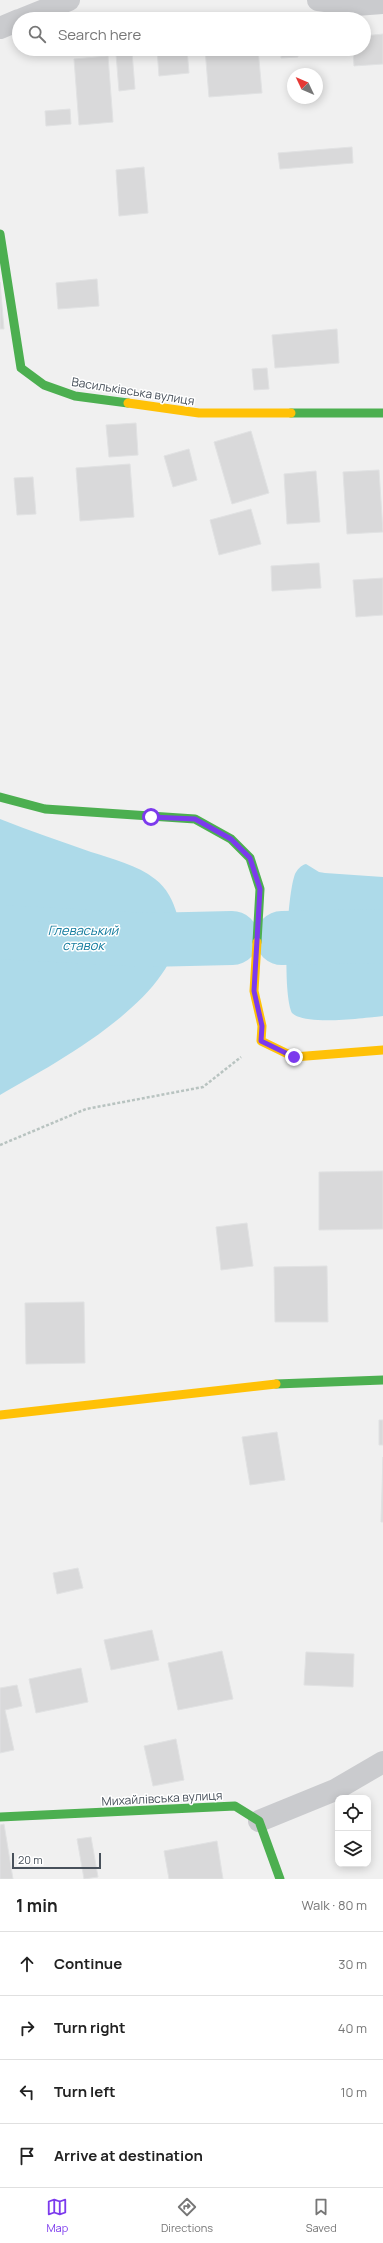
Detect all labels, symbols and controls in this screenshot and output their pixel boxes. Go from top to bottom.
search box [12,12,371,56]
icon: search [26,23,48,45]
text: Search here [58,24,141,45]
north arrow [287,68,323,104]
street label: Васильківська вулиця [70,373,196,409]
route start [142,808,160,826]
water label: Глеваський ставок [48,921,120,954]
route end [285,1048,303,1066]
street label: Михайлівська вулиця [101,1786,223,1810]
map controls [335,1795,371,1867]
button: locate [335,1795,371,1831]
button: layers [335,1831,371,1867]
scale bar [12,1851,101,1870]
text: 20 m [18,1852,43,1867]
text: 1 min [16,1894,58,1917]
text: Walk · 80 m [301,1896,367,1914]
icon: ahead [16,1953,38,1975]
text: Continue [54,1953,122,1974]
text: 30 m [338,1955,367,1973]
icon: right [16,2017,38,2039]
text: Turn right [54,2017,125,2038]
text: 40 m [338,2019,367,2037]
icon: left [16,2081,38,2103]
text: Turn left [54,2081,116,2102]
text: 10 m [340,2083,367,2101]
icon: arrive [16,2145,38,2167]
text: Arrive at destination [54,2145,203,2166]
tab: Map [46,2196,68,2235]
tab: Directions [161,2196,213,2235]
tab: Saved [306,2196,337,2235]

